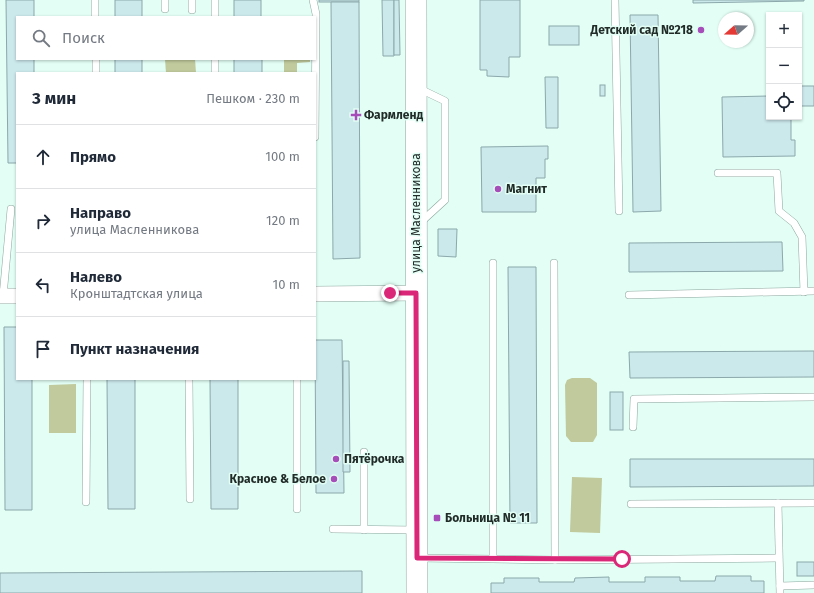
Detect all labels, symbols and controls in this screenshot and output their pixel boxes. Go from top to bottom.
north arrow [718,12,754,48]
map controls [766,12,802,120]
button: + [766,12,802,48]
search box [16,16,316,60]
place label: Детский сад №218 [590,23,693,37]
marker: Детский сад №218 [696,25,706,35]
icon: search [30,27,52,49]
text: Поиск [62,29,105,47]
button: − [766,48,802,84]
button: locate [766,84,802,120]
text: 3 мин [32,88,76,109]
text: Пешком · 230 m [206,91,300,106]
place label: Фармленд [364,108,423,122]
marker: Фармленд [351,110,361,120]
icon: ahead [32,146,54,168]
text: Прямо [70,148,116,166]
text: 100 m [265,149,300,164]
street label: улица Масленникова [409,153,423,273]
place label: Магнит [506,182,547,196]
marker: Магнит [493,184,503,194]
text: Направо [70,204,131,222]
icon: right [32,210,54,232]
text: 120 m [266,213,300,228]
text: улица Масленникова [70,222,199,237]
text: Налево [70,268,122,286]
icon: left [32,274,54,296]
text: 10 m [273,277,300,292]
route end [381,284,399,302]
text: Кронштадтская улица [70,286,203,301]
icon: arrive [32,338,54,360]
text: Пункт назначения [70,340,199,358]
place label: Пятёрочка [344,452,405,466]
marker: Пятёрочка [331,454,341,464]
place label: Красное & Белое [230,472,326,486]
marker: Красное & Белое [329,474,339,484]
place label: Больница № 11 [445,511,530,525]
marker: Больница № 11 [432,513,442,523]
route start [613,550,631,568]

